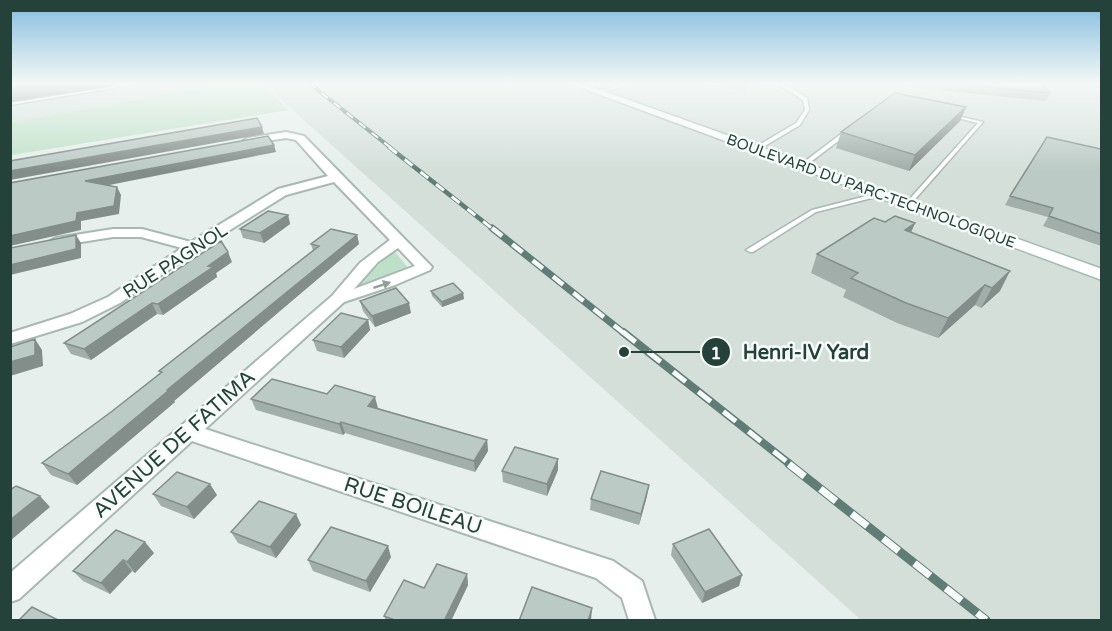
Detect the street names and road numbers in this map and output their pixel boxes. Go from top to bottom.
street label: BOULEVARD DU PARC-TECHNOLOGIQUE [724,130,1018,252]
street label: RUE PAGNOL [119,219,232,303]
street label: AVENUE DE FATIMA [88,365,260,523]
street label: RUE BOILEAU [341,472,485,540]

